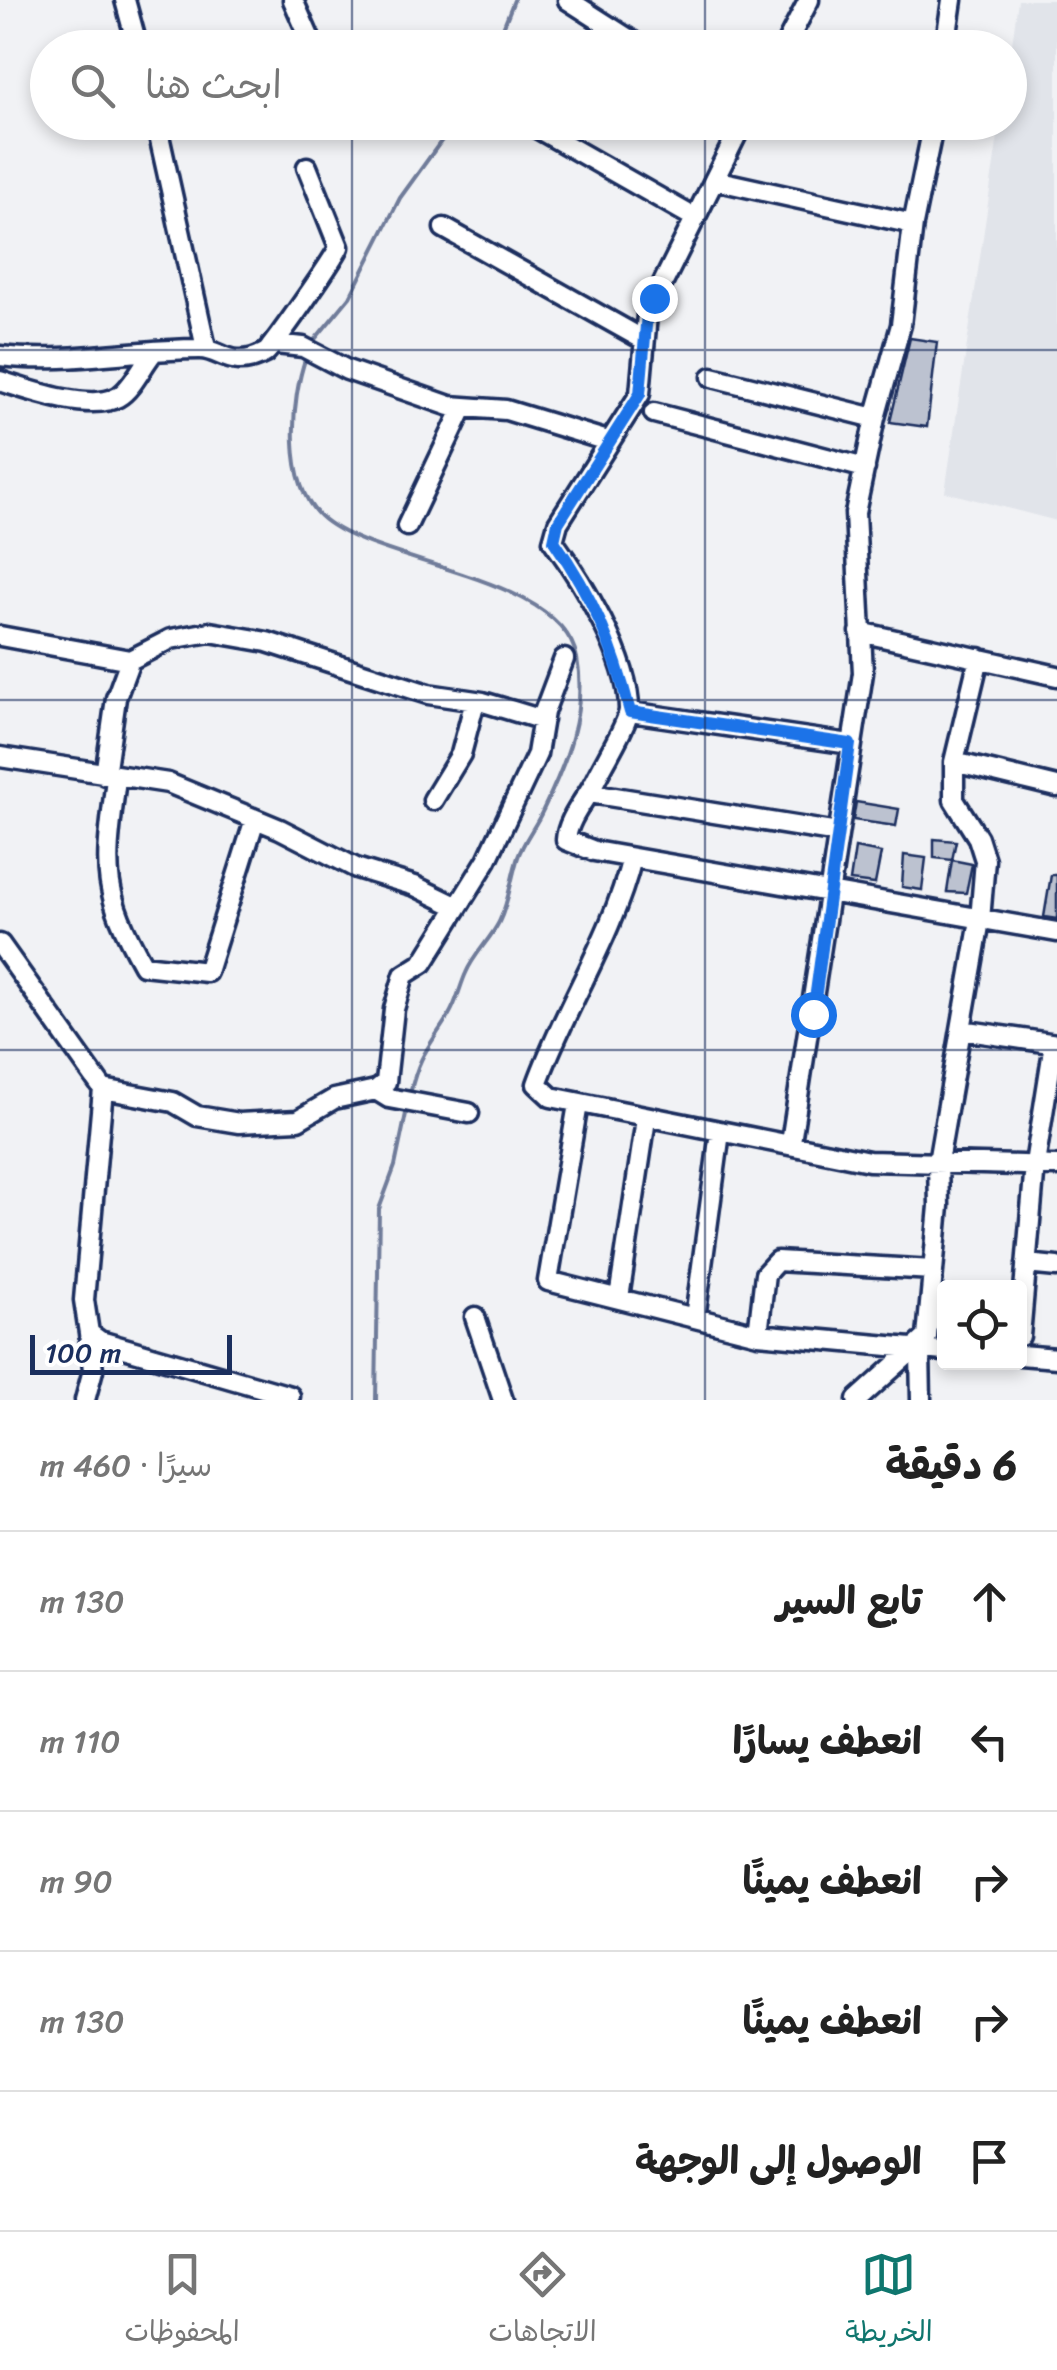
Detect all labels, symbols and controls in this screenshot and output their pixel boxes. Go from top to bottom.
search box [30,30,1027,140]
text: ابحث هنا [145,52,282,119]
icon: search [65,58,120,113]
route end [632,276,678,322]
route start [791,992,837,1038]
map controls [937,1280,1027,1370]
button: locate [937,1280,1027,1370]
text: 100 m [45,1328,121,1377]
scale bar [30,1330,232,1374]
text: 6 دقيقة [885,1428,1017,1502]
text: سيرًا · 460 m [40,1437,212,1494]
text: تابع السير [777,1568,922,1635]
text: 130 m [40,1573,124,1630]
icon: ahead [962,1574,1017,1629]
text: انعطف يسارًا [733,1708,922,1775]
text: 110 m [40,1713,121,1770]
icon: left [962,1714,1017,1769]
text: انعطف يمينًا [742,1848,922,1915]
text: 90 m [40,1853,113,1910]
icon: right [962,1854,1017,1909]
text: انعطف يمينًا [742,1988,922,2055]
text: 130 m [40,1993,124,2050]
icon: right [962,1994,1017,2049]
text: الوصول إلى الوجهة [635,2128,922,2195]
icon: arrive [962,2134,1017,2189]
tab: المحفوظات [124,2247,240,2356]
tab: الاتجاهات [488,2247,597,2356]
tab: الخريطة [845,2247,933,2356]

